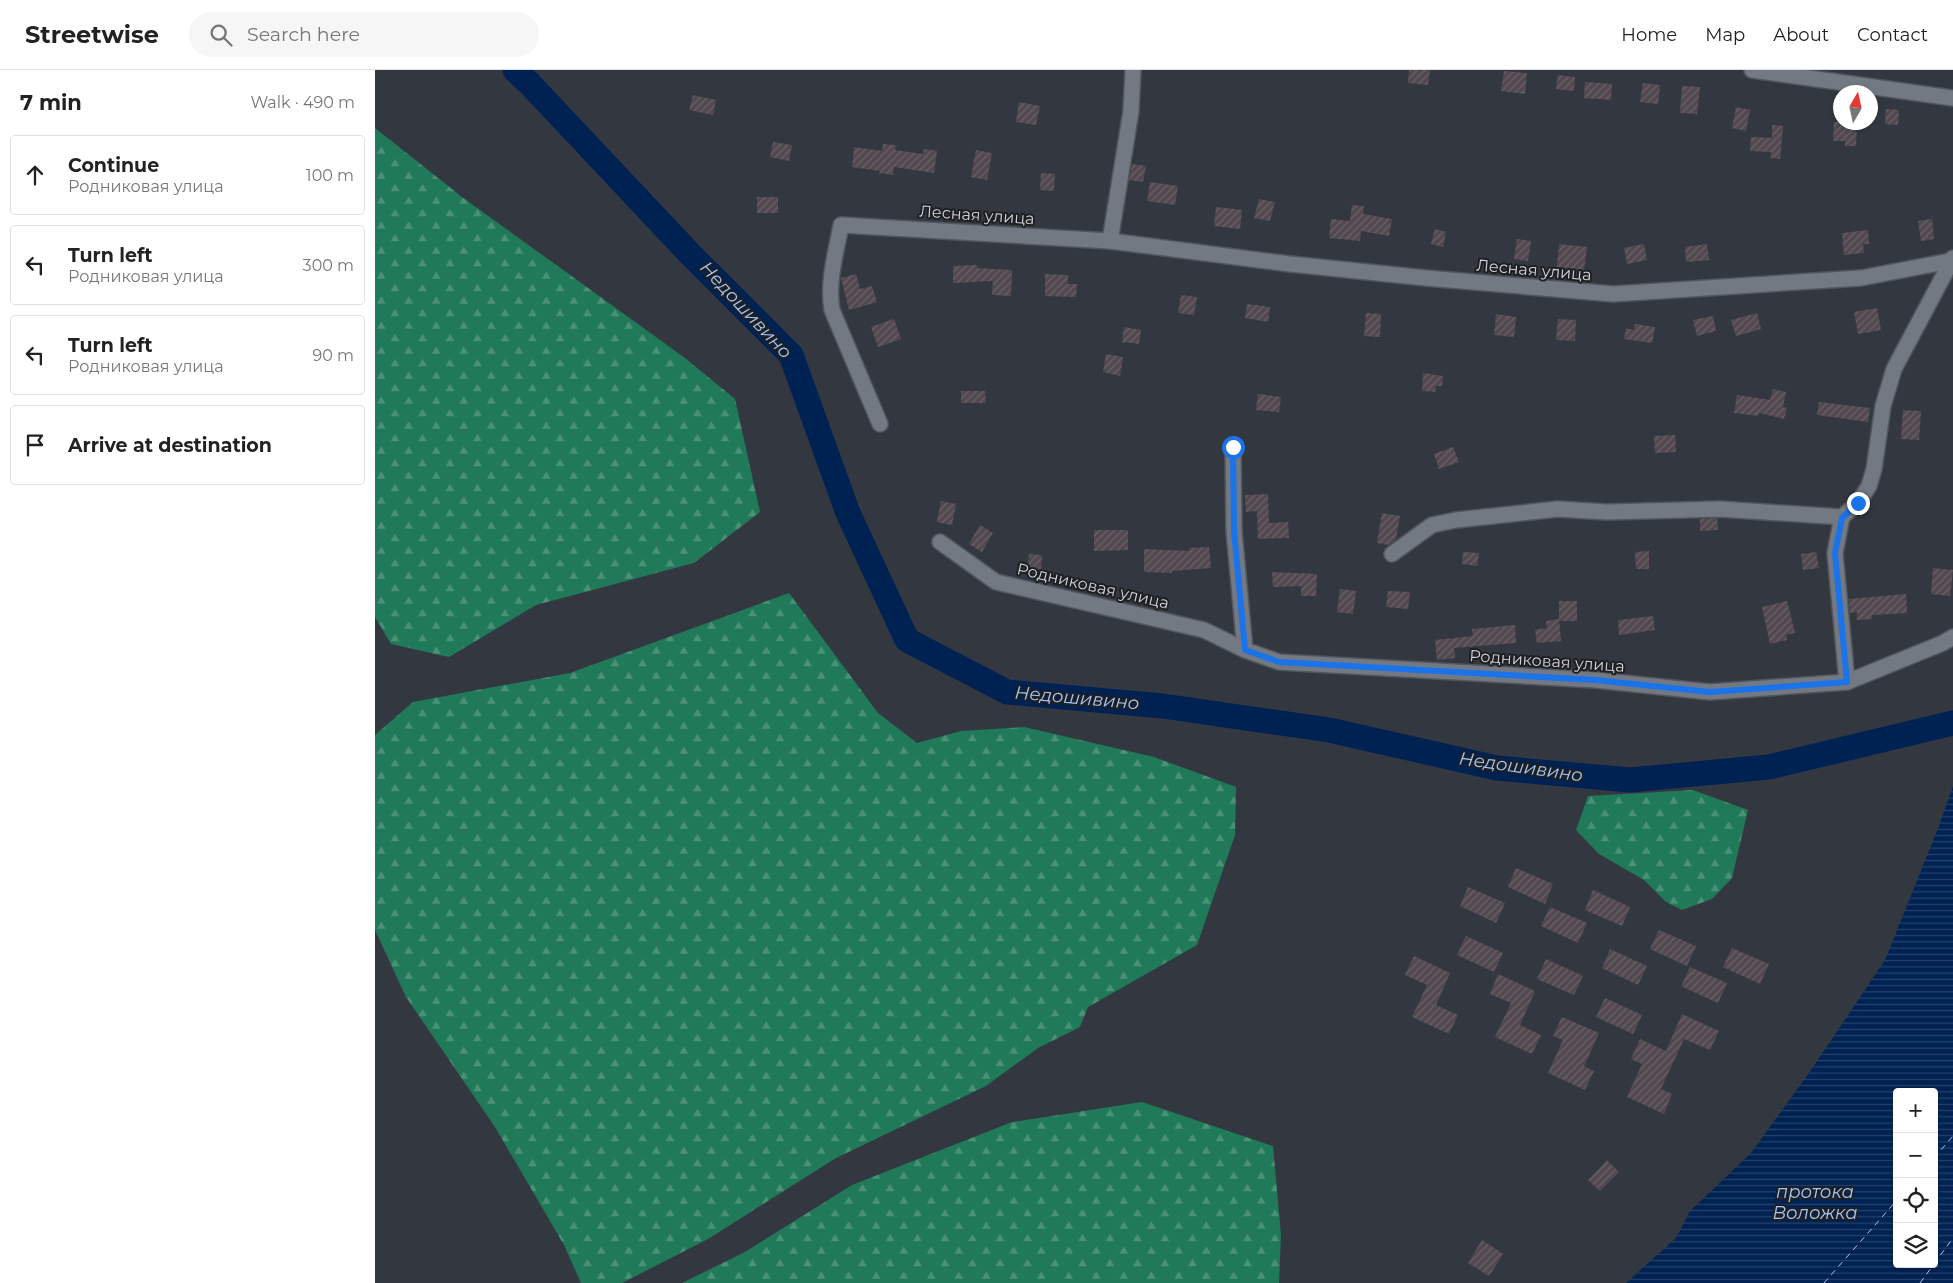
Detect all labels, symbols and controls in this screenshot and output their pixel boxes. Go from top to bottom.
search box [189,12,539,57]
text: Streetwise [25,20,159,49]
icon: search [207,21,235,49]
text: Search here [247,23,360,46]
text: Home [1621,24,1677,46]
text: Map [1705,24,1745,46]
text: About [1773,24,1829,46]
text: Contact [1857,24,1928,46]
north arrow [1833,85,1878,130]
text: 7 min [20,90,82,115]
text: Walk · 490 m [250,93,355,112]
text: Continue [68,154,159,177]
icon: ahead [21,161,49,189]
text: 100 m [306,166,354,185]
text: Родниковая улица [68,177,224,196]
street label: Лесная улица [919,201,1035,229]
text: Turn left [68,244,153,267]
icon: left [21,251,49,279]
text: 300 m [303,256,354,275]
street label: Лесная улица [1476,256,1592,284]
water label: Недошивино [695,257,797,363]
text: Родниковая улица [68,267,224,286]
text: Turn left [68,334,153,357]
icon: left [21,341,49,369]
text: 90 m [312,346,354,365]
text: Родниковая улица [68,357,224,376]
icon: arrive [21,431,49,459]
text: Arrive at destination [68,434,272,457]
route start [1222,436,1245,459]
route end [1847,492,1870,515]
street label: Родниковая улица [1015,559,1171,613]
street label: Родниковая улица [1469,646,1625,676]
water label: Недошивино [1014,682,1140,714]
water label: Недошивино [1458,747,1584,787]
map controls [1893,1088,1938,1268]
button: + [1893,1088,1938,1133]
button: − [1893,1133,1938,1178]
button: locate [1893,1178,1938,1223]
water label: протока Воложка [1772,1181,1858,1224]
button: layers [1893,1223,1938,1268]

